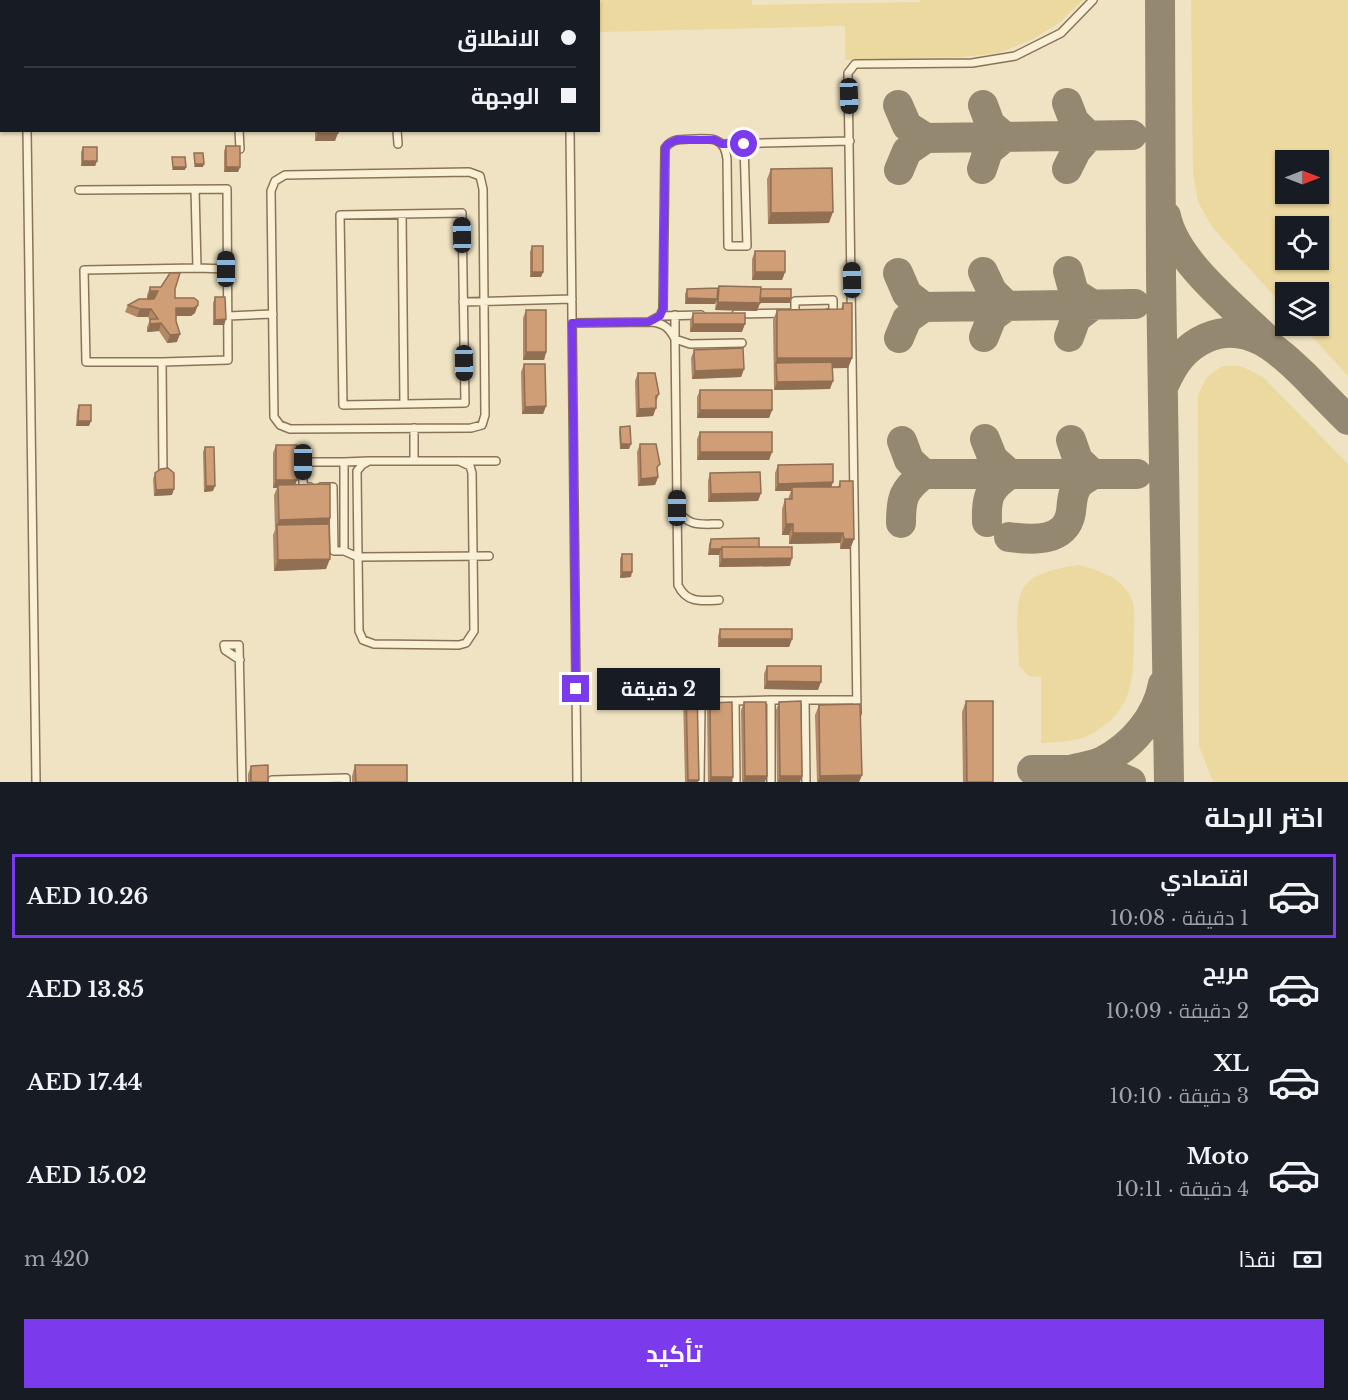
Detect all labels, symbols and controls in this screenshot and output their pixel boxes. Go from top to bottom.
text: الانطلاق [457,25,540,52]
car [839,78,859,114]
text: الوجهة [471,83,540,110]
route start [730,130,757,157]
north arrow [1275,150,1329,204]
map controls [1275,150,1329,336]
button: locate [1275,216,1329,270]
car [453,217,471,253]
car [217,251,235,287]
car [843,262,861,298]
button: layers [1275,282,1329,336]
car [455,345,473,381]
car [294,444,312,480]
car [668,490,686,526]
callout: 2 دقيقة [597,668,720,710]
route end [562,675,589,702]
text: 2 دقيقة [621,677,696,701]
text: اختر الرحلة [1205,801,1324,834]
text: اقتصادي [1160,865,1249,892]
icon: car [1267,869,1321,923]
text: AED 10.26 [27,883,148,910]
text: 1 دقيقة · 10:08 [1110,906,1249,930]
text: مريح [1203,958,1249,985]
icon: car [1267,962,1321,1016]
text: AED 13.85 [27,976,144,1003]
text: 2 دقيقة · 10:09 [1106,999,1249,1023]
text: XL [1214,1050,1249,1077]
icon: car [1267,1055,1321,1109]
text: AED 17.44 [27,1069,142,1096]
text: 3 دقيقة · 10:10 [1110,1084,1249,1108]
text: Moto [1187,1143,1249,1170]
icon: car [1267,1148,1321,1202]
text: AED 15.02 [27,1162,147,1189]
text: 4 دقيقة · 10:11 [1116,1177,1249,1201]
icon: cash [1291,1243,1324,1276]
text: نقدًا [1238,1246,1276,1273]
text: 420 m [24,1247,90,1271]
button: تأكيد [24,1319,1324,1388]

